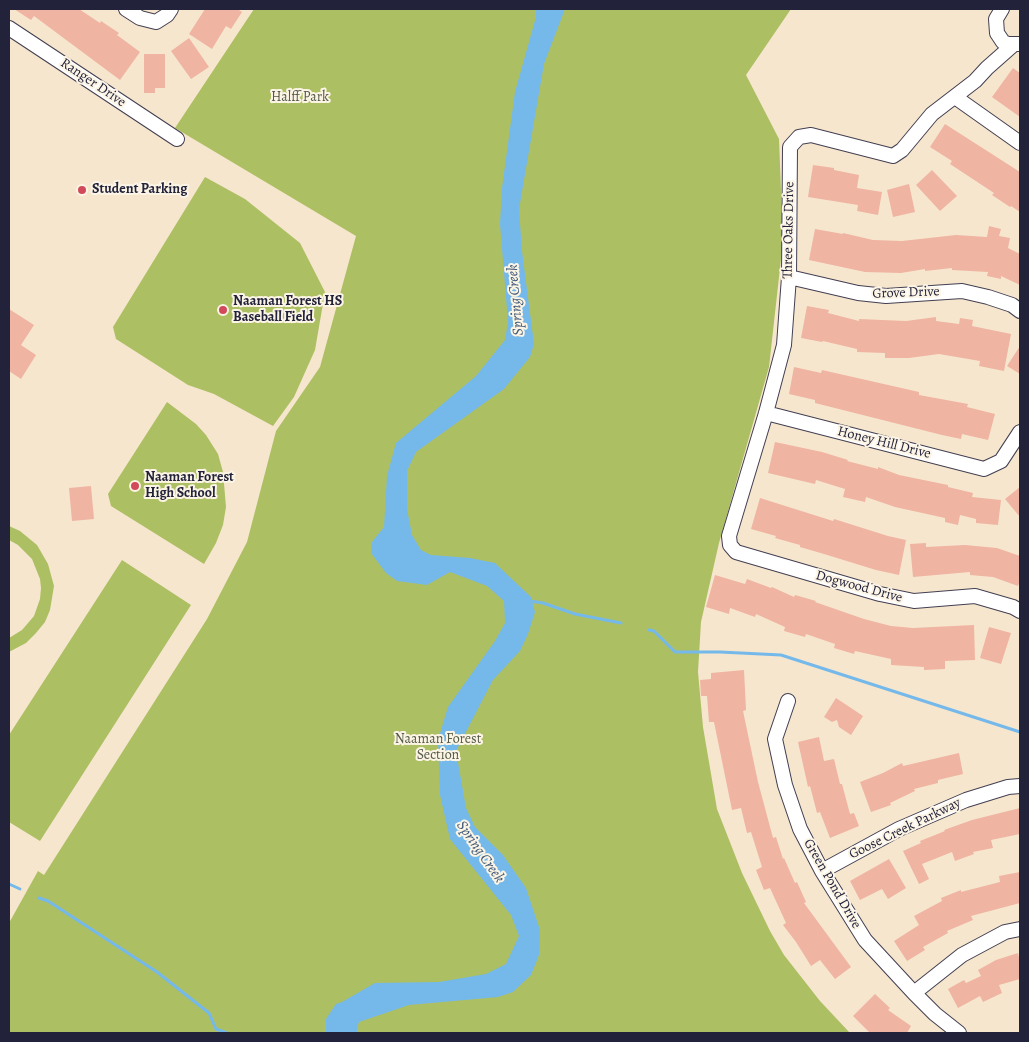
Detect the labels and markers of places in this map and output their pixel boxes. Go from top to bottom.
place label: Student Parking [92,182,187,198]
marker: Student Parking [76,184,88,196]
place label: Naaman Forest HS Baseball Field [233,294,342,326]
marker: Naaman Forest HS Baseball Field [217,304,229,316]
place label: Naaman Forest High School [145,470,234,502]
marker: Naaman Forest High School [129,480,141,492]

